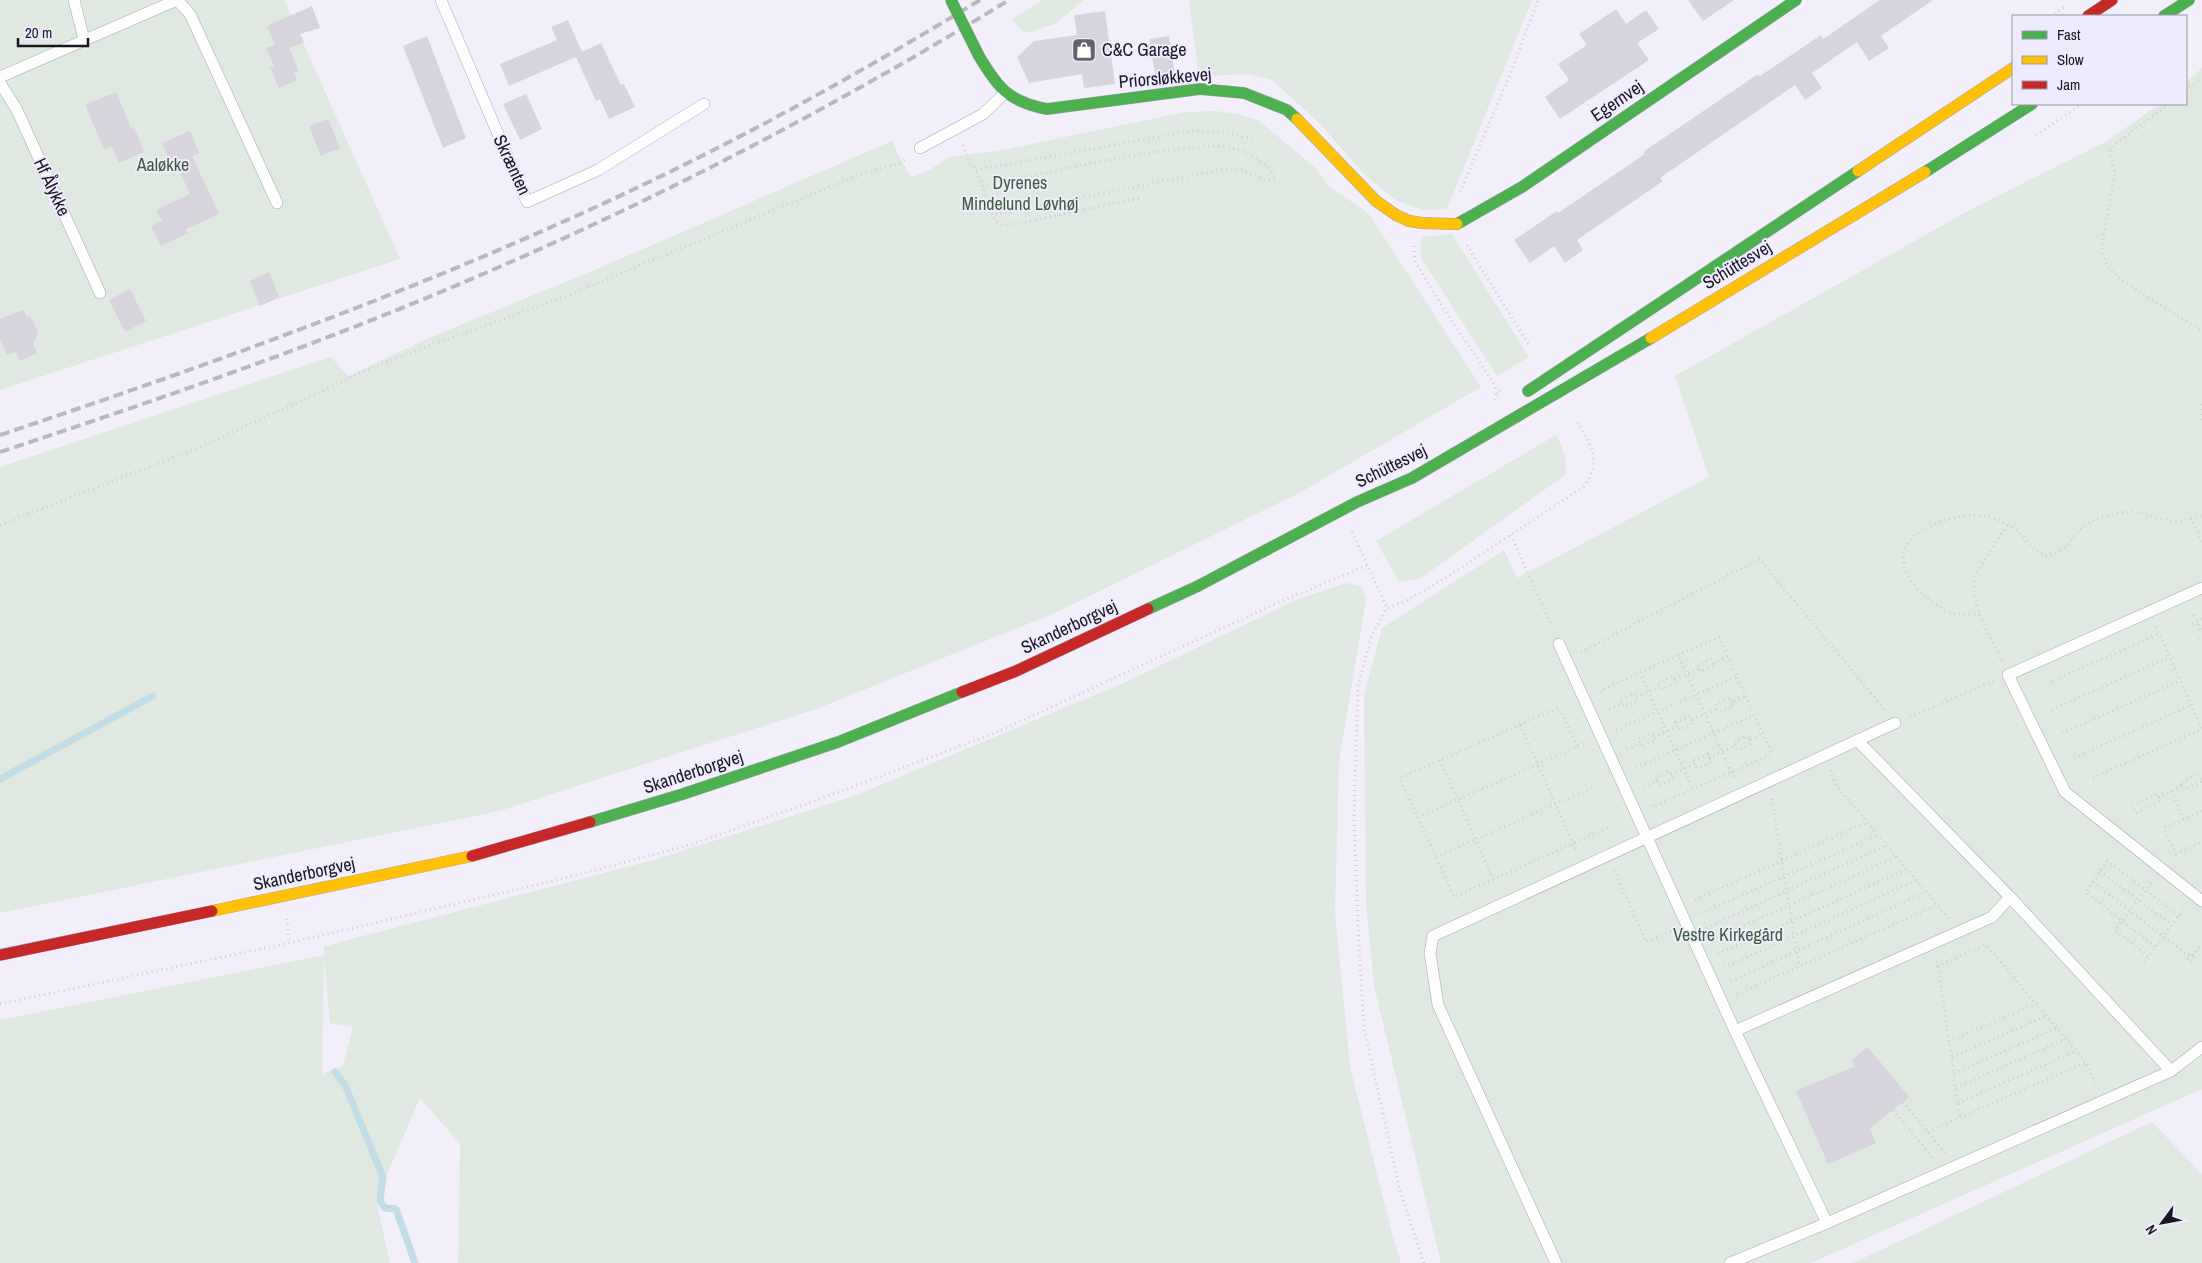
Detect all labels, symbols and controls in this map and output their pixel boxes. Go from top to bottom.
scale bar [18,15,88,47]
legend [2012,15,2187,105]
text: 20 m [25,22,52,43]
text: Fast [2057,24,2081,45]
shop icon: C&C Garage [1071,37,1097,63]
place label: C&C Garage [1102,37,1187,62]
text: Slow [2057,49,2084,70]
street label: Priorsløkkevej [1118,61,1212,94]
street label: Egernvej [1586,74,1648,127]
text: Jam [2057,74,2080,95]
street label: Skrænten [488,131,537,199]
park label: Aaløkke [136,152,189,177]
street label: Hf Ålykke [28,154,77,220]
park label: Dyrenes Mindelund Løvhøj [962,170,1078,216]
street label: Schüttesvej [1698,234,1776,295]
street label: Schüttesvej [1351,438,1431,494]
street label: Skanderborgvej [1017,593,1121,660]
street label: Skanderborgvej [640,744,746,799]
street label: Skanderborgvej [251,851,357,896]
park label: Vestre Kirkegård [1673,922,1783,947]
north arrow [2137,1198,2187,1248]
text: N [2141,1222,2161,1238]

